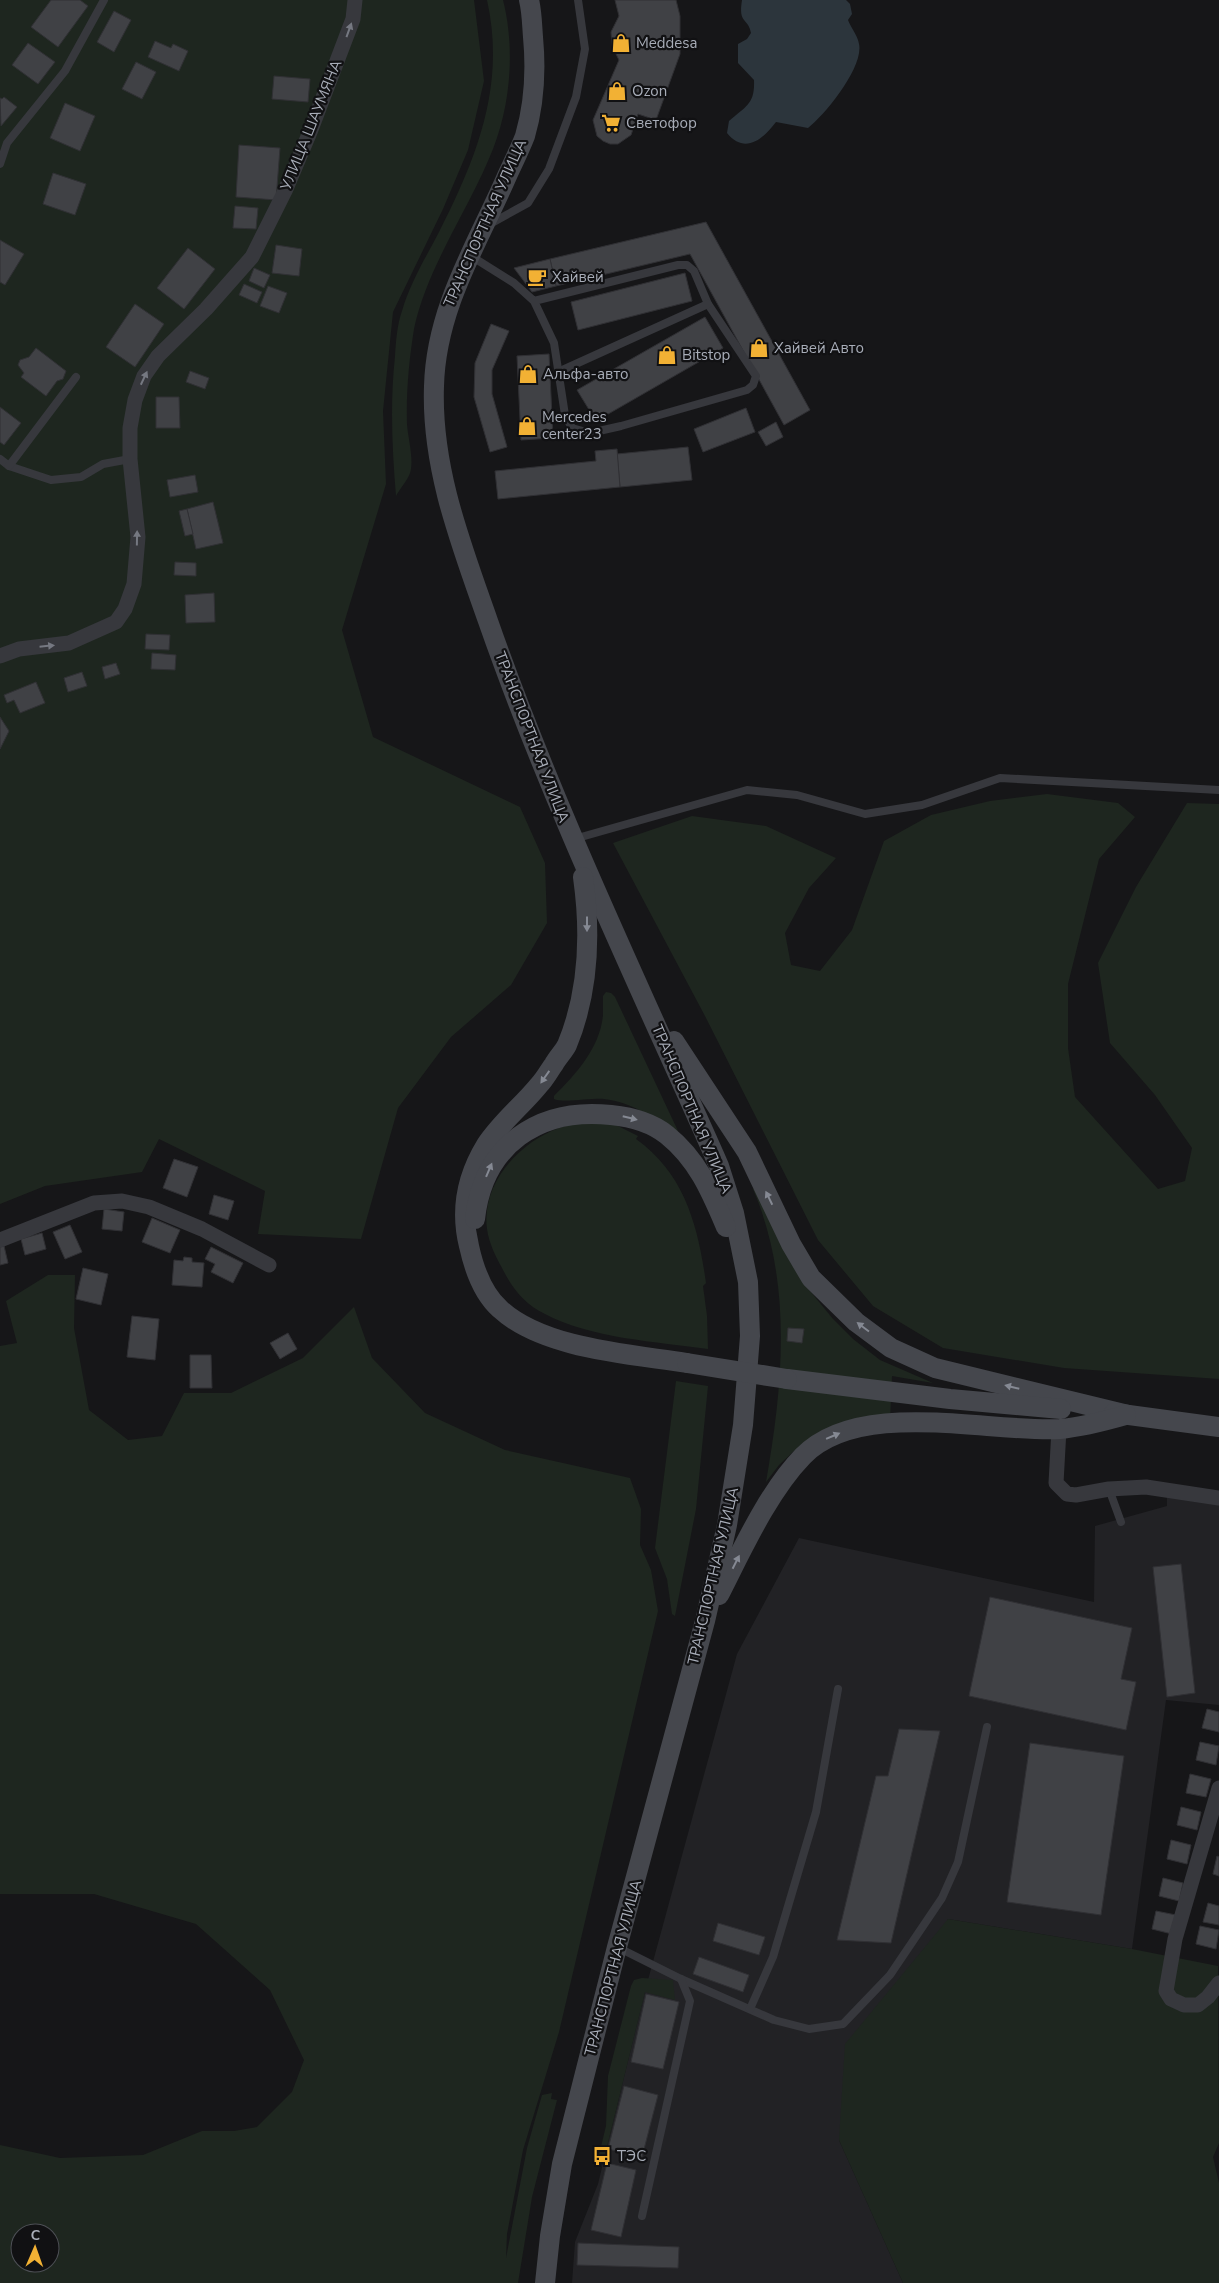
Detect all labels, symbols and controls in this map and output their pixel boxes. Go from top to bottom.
one-way arrow [346,23,353,38]
shop icon: Meddesa [610,32,632,54]
place label: Meddesa [636,33,697,53]
street label: УЛИЦА ШАУМЯНА [275,57,346,194]
shop icon: Ozon [606,80,628,102]
place label: Ozon [632,81,667,101]
supermarket icon: Светофор [600,112,622,134]
place label: Светофор [626,113,697,133]
street label: ТРАНСПОРТНАЯ УЛИЦА [439,136,531,310]
cafe icon: Хайвей [526,266,548,288]
place label: Хайвей [552,267,604,287]
shop icon: Хайвей Авто [748,337,770,359]
place label: Хайвей Авто [774,338,864,358]
shop icon: Bitstop [656,344,678,366]
place label: Bitstop [682,345,731,365]
shop icon: Альфа-авто [517,363,539,385]
place label: Альфа-авто [543,364,629,384]
one-way arrow [140,371,148,385]
place label: Mercedes center23 [542,407,607,444]
shop icon: Mercedes center23 [516,415,538,437]
one-way arrow [133,529,141,545]
one-way arrow [40,642,56,650]
street label: ТРАНСПОРТНАЯ УЛИЦА [490,649,574,826]
one-way arrow [583,916,591,932]
street label: ТРАНСПОРТНАЯ УЛИЦА [647,1021,737,1197]
one-way arrow [540,1070,550,1084]
one-way arrow [622,1114,638,1122]
one-way arrow [486,1163,494,1177]
one-way arrow [765,1191,773,1205]
one-way arrow [857,1322,870,1333]
one-way arrow [1005,1383,1020,1391]
one-way arrow [826,1432,841,1439]
street label: ТРАНСПОРТНАЯ УЛИЦА [683,1485,743,1667]
one-way arrow [732,1555,740,1569]
street label: ТРАНСПОРТНАЯ УЛИЦА [580,1878,646,2058]
bus stop icon: ТЭС [591,2145,613,2167]
place label: ТЭС [617,2146,646,2166]
north arrow [10,2223,60,2273]
text: С [30,2226,41,2245]

